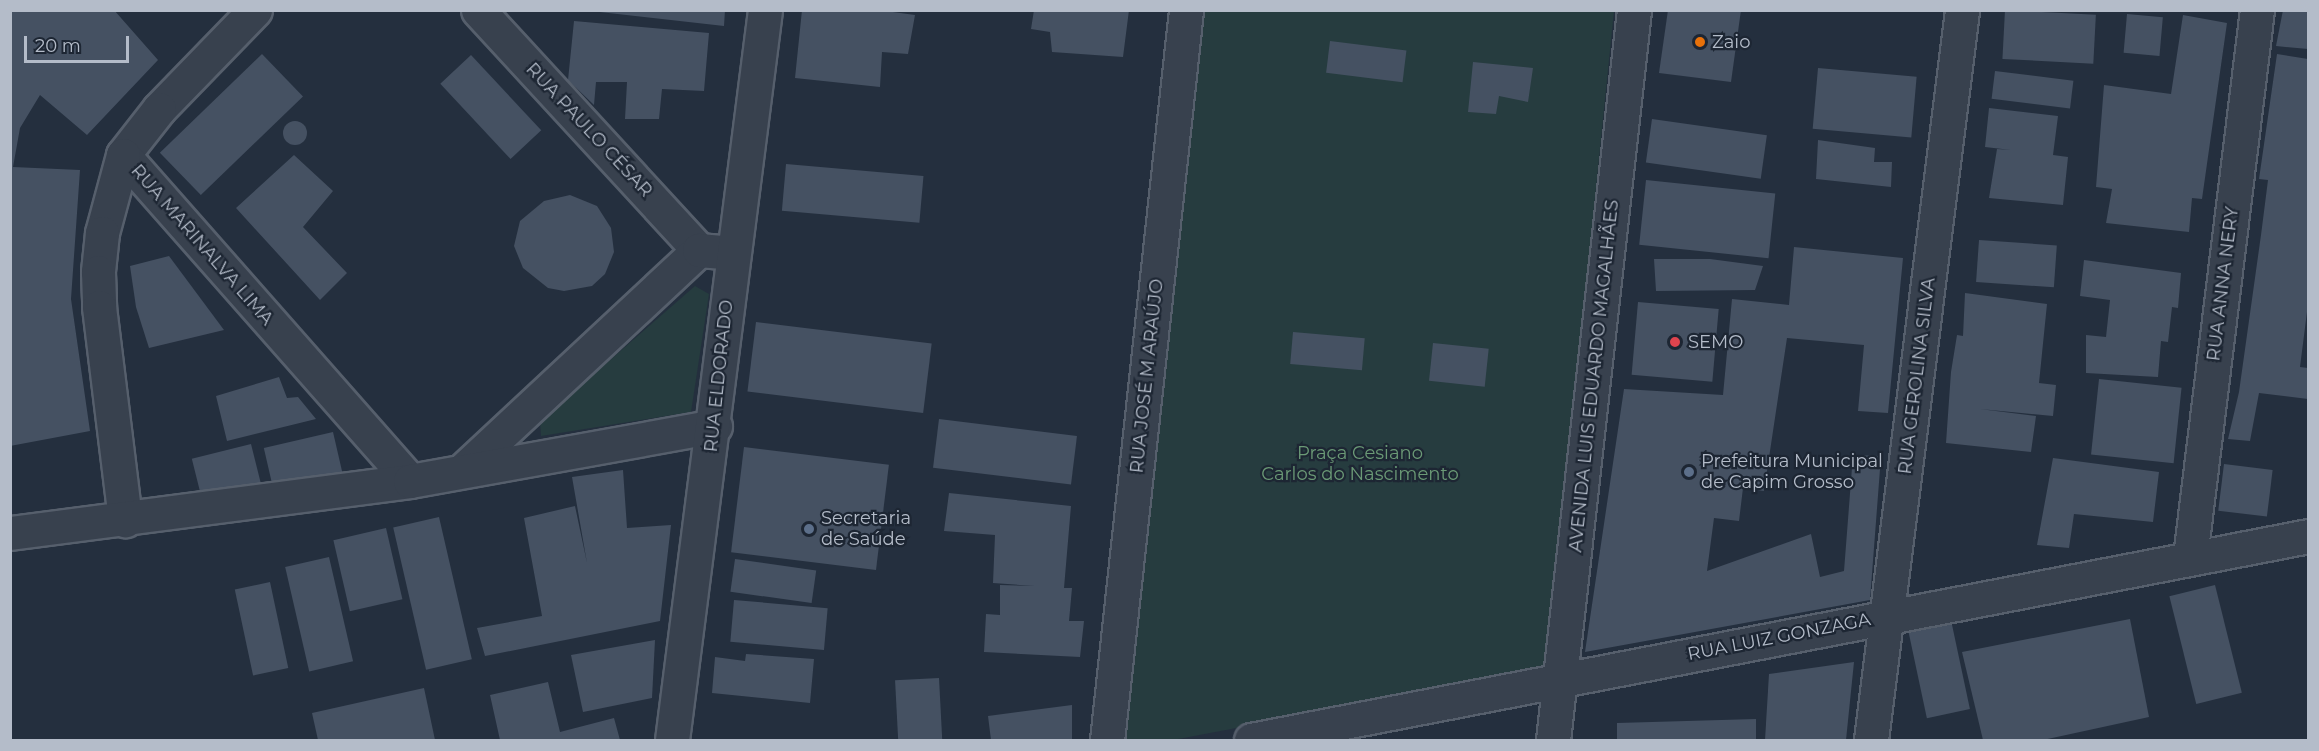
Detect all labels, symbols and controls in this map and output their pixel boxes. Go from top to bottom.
scale bar [27,24,132,62]
place label: Zaio [1712,31,1750,53]
text: 20 m [35,35,81,57]
marker: Zaio [1693,35,1707,49]
street label: RUA PAULO CÉSAR [521,58,657,202]
street label: RUA MARINALVA LIMA [126,160,278,330]
street label: AVENIDA LUIS EDUARDO MAGALHÃES [1565,199,1623,553]
street label: RUA ANNA NERY [2203,206,2243,362]
street label: RUA GEROLINA SILVA [1894,276,1940,476]
street label: RUA JOSÉ M ARAÚJO [1126,278,1168,474]
street label: RUA ELDORADO [700,299,738,453]
place label: SEMO [1688,331,1743,353]
marker: SEMO [1666,333,1684,351]
park label: Praça Cesiano Carlos do Nascimento [1261,443,1459,486]
place label: Prefeitura Municipal de Capim Grosso [1701,451,1883,494]
marker: Prefeitura Municipal de Capim Grosso [1682,465,1696,479]
place label: Secretaria de Saúde [821,508,911,550]
marker: Secretaria de Saúde [802,522,816,536]
street label: RUA LUIZ GONZAGA [1686,609,1872,665]

